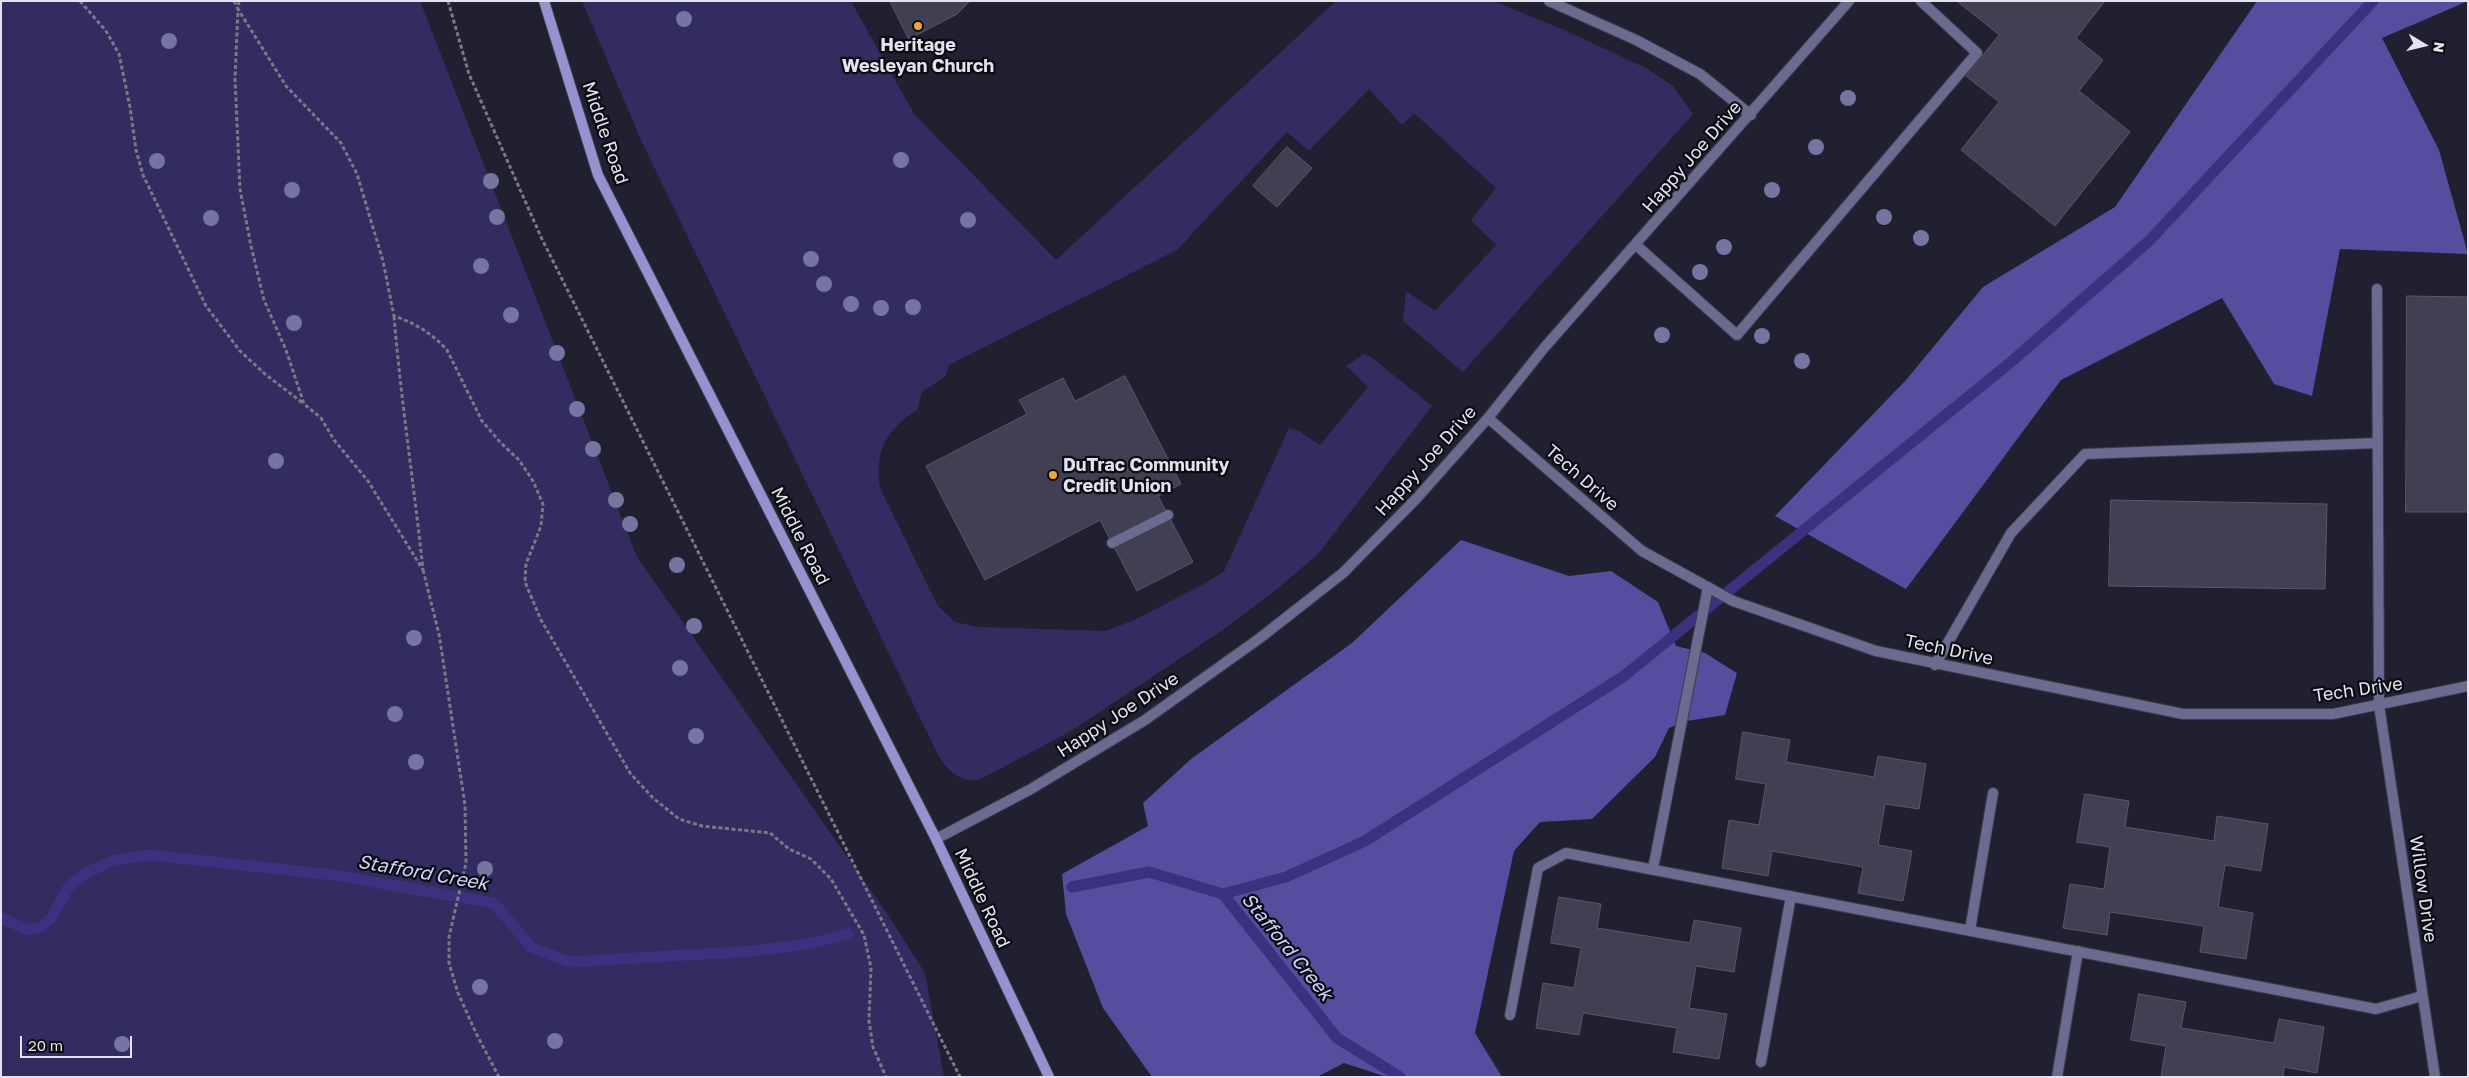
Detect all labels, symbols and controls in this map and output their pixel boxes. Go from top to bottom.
marker: Heritage Wesleyan Church [912,20,924,32]
north arrow [2399,20,2449,70]
place label: Heritage Wesleyan Church [842,34,994,76]
text: N [2430,41,2449,54]
street label: Middle Road [577,79,633,187]
street label: Happy Joe Drive [1638,97,1746,217]
street label: Happy Joe Drive [1371,402,1481,520]
street label: Tech Drive [1541,440,1623,516]
place label: DuTrac Community Credit Union [1063,454,1229,496]
marker: DuTrac Community Credit Union [1047,469,1059,481]
street label: Middle Road [766,483,834,589]
street label: Tech Drive [1903,630,1995,670]
street label: Happy Joe Drive [1053,668,1183,762]
street label: Tech Drive [2312,673,2404,707]
street label: Willow Drive [2405,834,2441,944]
street label: Middle Road [950,845,1014,951]
water label: Stafford Creek [356,850,490,896]
water label: Stafford Creek [1237,889,1337,1005]
scale bar [22,1026,135,1058]
text: 20 m [28,1036,63,1054]

